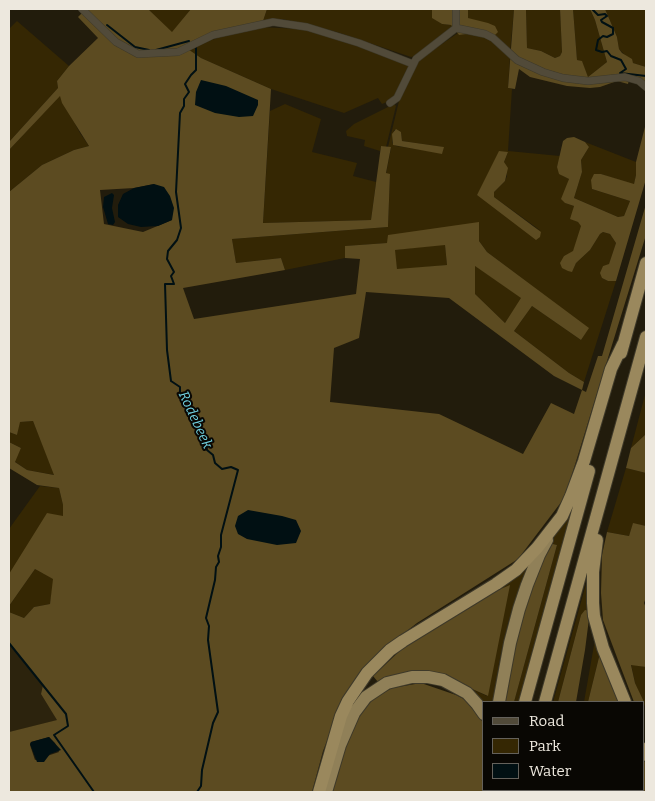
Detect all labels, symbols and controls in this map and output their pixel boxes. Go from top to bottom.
water label: Rodebeek [174,389,216,451]
legend [482,701,645,791]
text: Road [529,712,564,730]
text: Park [529,737,561,755]
text: Water [529,762,571,780]

